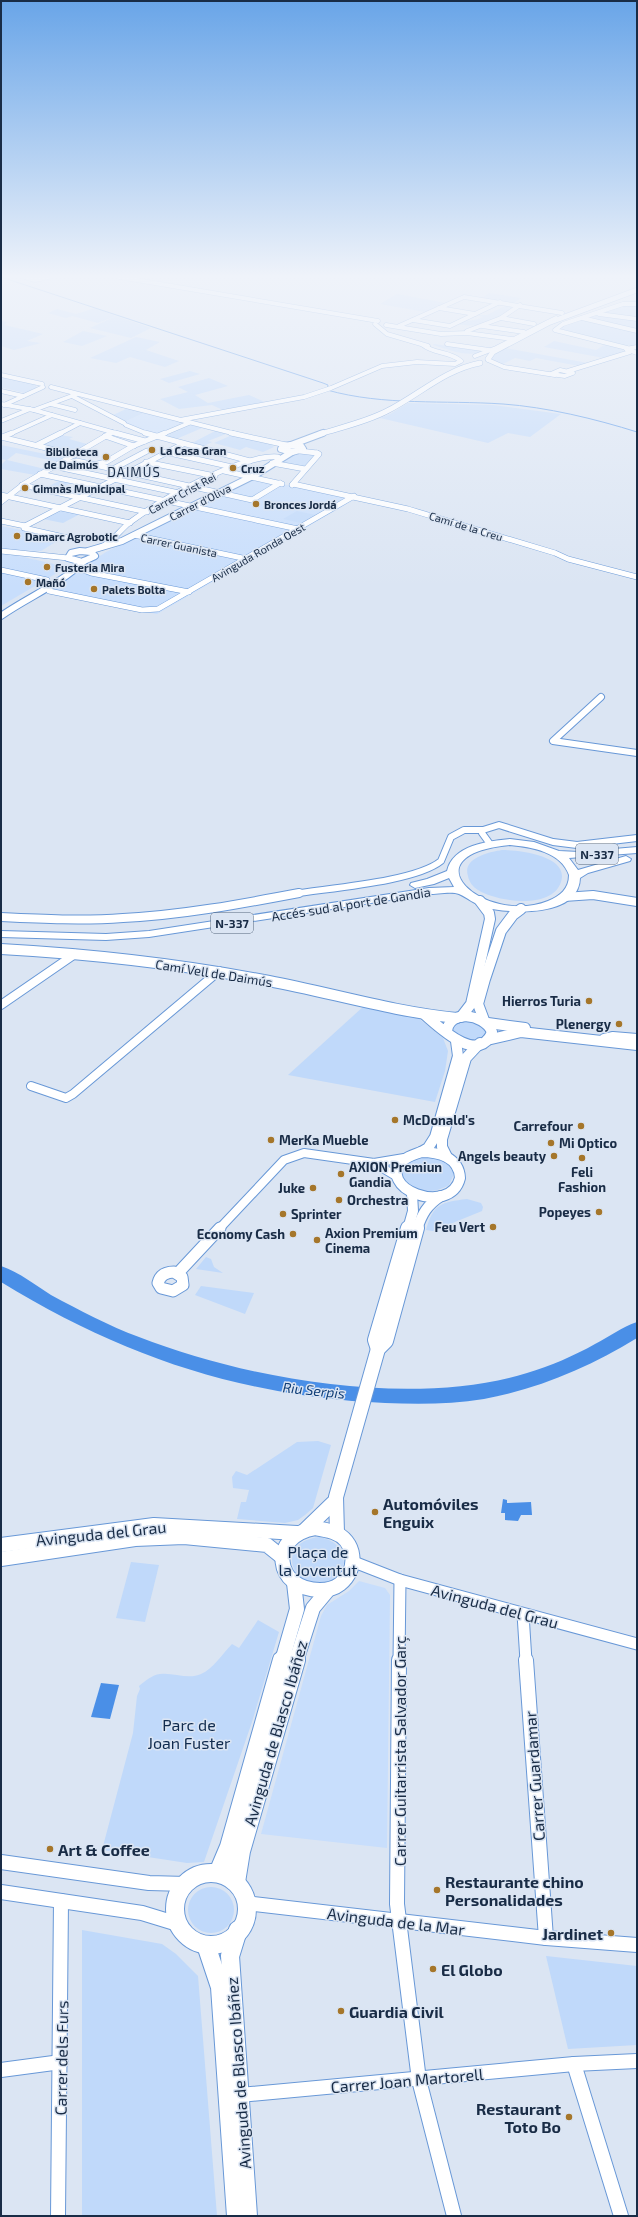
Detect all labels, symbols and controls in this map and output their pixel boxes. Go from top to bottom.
place label: La Casa Gran [160,444,226,457]
place label: Biblioteca de Daimús [44,445,98,471]
marker: La Casa Gran [147,445,157,455]
marker: Biblioteca de Daimús [101,452,111,462]
place label: Cruz [241,462,265,475]
district label: DAIMÚS [107,463,161,480]
marker: Cruz [228,463,238,473]
street label: Carrer Crist Rei [146,470,218,516]
street label: Carrer d'Oliva [167,481,233,523]
place label: Gimnàs Municipal [33,482,126,495]
marker: Gimnàs Municipal [20,483,30,493]
place label: Bronces Jordá [264,498,337,511]
marker: Bronces Jordá [251,499,261,509]
street label: Camí de la Creu [428,509,504,543]
street label: Avinguda Ronda Oest [209,520,307,584]
place label: Damarc Agrobotic [25,530,118,543]
marker: Damarc Agrobotic [12,531,22,541]
street label: Carrer Guanista [140,531,218,559]
place label: Fusteria Mira [55,561,124,574]
marker: Fusteria Mira [42,562,52,572]
place label: Mañó [36,576,66,589]
marker: Mañó [23,577,33,587]
place label: Palets Bolta [102,583,165,596]
marker: Palets Bolta [89,584,99,594]
road number: N-337 [576,844,618,864]
street label: Accés sud al port de Gandia [270,884,432,924]
road number: N-337 [211,913,253,933]
street label: Camí Vell de Daimús [154,956,274,990]
place label: Hierros Turia [502,993,581,1009]
marker: Hierros Turia [584,996,594,1006]
place label: Plenergy [556,1016,612,1032]
marker: Plenergy [614,1019,624,1029]
place label: McDonald's [403,1112,475,1128]
marker: McDonald's [390,1115,400,1125]
place label: Carrefour [514,1118,573,1134]
marker: Carrefour [576,1121,586,1131]
place label: MerKa Mueble [279,1132,369,1148]
marker: MerKa Mueble [266,1135,276,1145]
place label: Mi Optico [559,1135,617,1151]
marker: Mi Optico [546,1138,556,1148]
place label: Angels beauty [458,1148,547,1164]
marker: Angels beauty [549,1151,559,1161]
marker: Feli Fashion [577,1153,587,1163]
place label: AXION Premiun Gandia [349,1159,442,1190]
place label: Feli Fashion [558,1164,606,1195]
marker: AXION Premiun Gandia [336,1169,346,1179]
place label: Juke [278,1180,305,1196]
marker: Juke [308,1183,318,1193]
place label: Orchestra [347,1192,408,1208]
marker: Orchestra [334,1195,344,1205]
place label: Popeyes [539,1204,591,1220]
place label: Sprinter [291,1206,342,1222]
marker: Popeyes [594,1207,604,1217]
marker: Sprinter [278,1209,288,1219]
place label: Feu Vert [434,1219,486,1235]
marker: Feu Vert [488,1222,498,1232]
place label: Axion Premium Cinema [325,1225,418,1256]
place label: Economy Cash [197,1226,285,1242]
marker: Economy Cash [288,1229,298,1239]
marker: Axion Premium Cinema [312,1235,322,1245]
water label: Riu Serpis [282,1378,346,1402]
place label: Automóviles Enguix [383,1494,479,1531]
marker: Automóviles Enguix [370,1507,380,1517]
street label: Avinguda del Grau [35,1517,167,1549]
park label: Plaça de la Joventut [279,1542,357,1579]
street label: Avinguda del Grau [429,1580,561,1632]
street label: Carrer Guitarrista Salvador Garç [390,1636,410,1866]
street label: Avinguda de Blasco Ibáñez [239,1638,311,1828]
street label: Carrer Guardamar [520,1710,548,1842]
park label: Parc de Joan Fuster [148,1715,231,1752]
place label: Art & Coffee [58,1840,150,1859]
marker: Art & Coffee [45,1844,55,1854]
place label: Restaurante chino Personalidades [445,1872,584,1909]
marker: Restaurante chino Personalidades [432,1885,442,1895]
street label: Avinguda de la Mar [326,1903,467,1939]
place label: Jardinet [542,1924,603,1943]
marker: Jardinet [606,1928,616,1938]
place label: El Globo [441,1960,503,1979]
marker: El Globo [428,1964,438,1974]
street label: Avinguda de Blasco Ibáñez [222,1976,254,2170]
street label: Carrer dels Furs [50,2000,72,2116]
place label: Guardia Civil [349,2002,445,2021]
marker: Guardia Civil [336,2006,346,2016]
street label: Carrer Joan Martorell [330,2064,484,2096]
place label: Restaurant Toto Bo [476,2099,561,2136]
marker: Restaurant Toto Bo [564,2112,574,2122]

